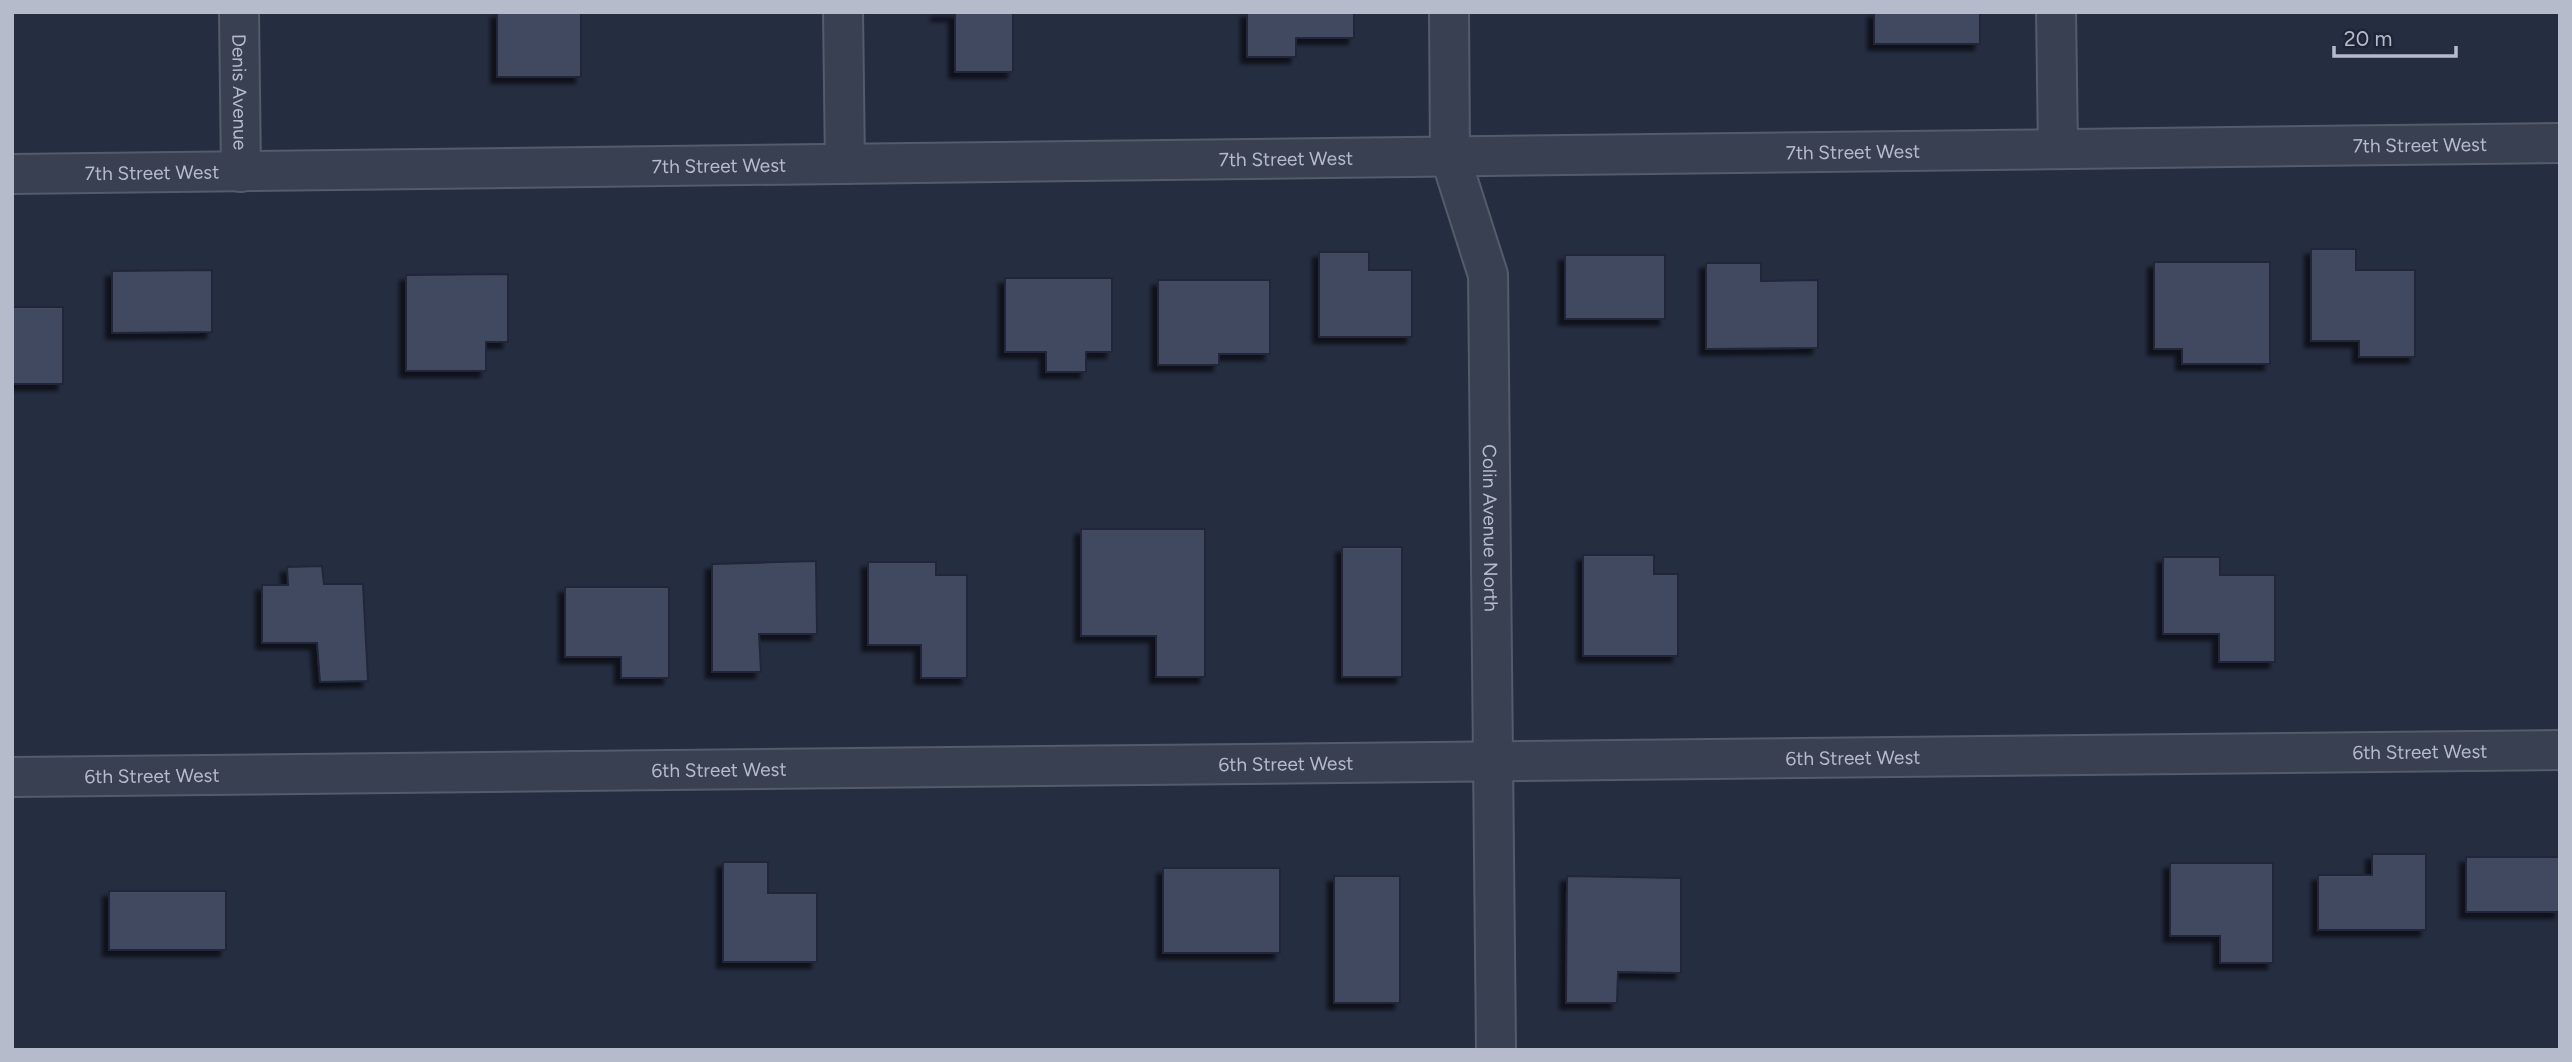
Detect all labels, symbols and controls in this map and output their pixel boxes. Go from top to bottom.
scale bar [2334,14,2456,58]
text: 20 m [2344,26,2392,51]
street label: Denis Avenue [227,34,252,150]
street label: 7th Street West [2352,133,2487,158]
street label: 7th Street West [1785,140,1920,164]
street label: 7th Street West [1219,147,1353,171]
street label: 7th Street West [652,154,786,178]
street label: 7th Street West [85,160,219,185]
street label: Colin Avenue North [1478,444,1502,612]
street label: 6th Street West [2352,740,2488,764]
street label: 6th Street West [1785,746,1921,770]
street label: 6th Street West [1218,752,1354,776]
street label: 6th Street West [651,758,787,782]
street label: 6th Street West [84,764,220,788]

